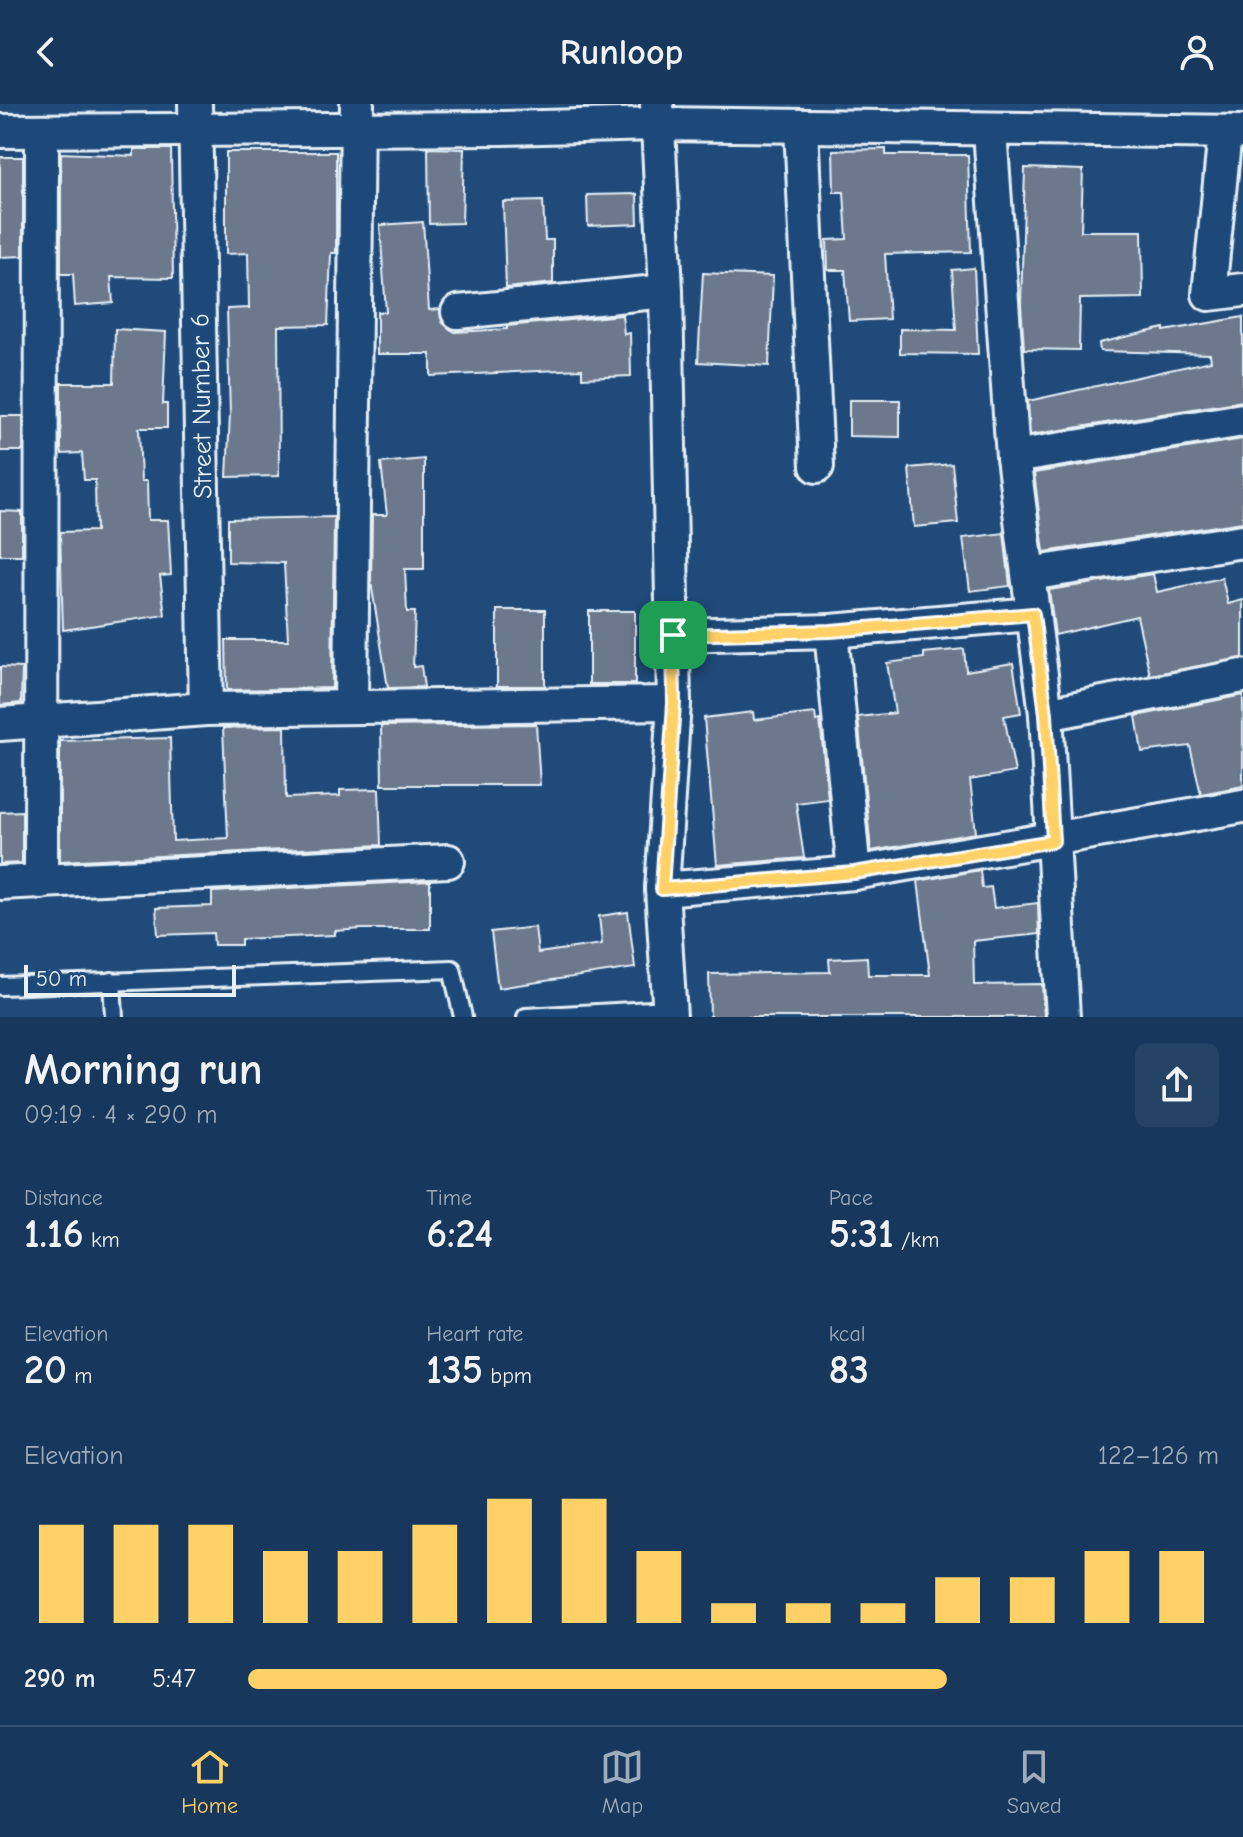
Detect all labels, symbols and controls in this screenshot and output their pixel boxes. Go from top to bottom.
icon: back [24,30,68,74]
icon: person [1175,30,1219,74]
text: Runloop [560,32,683,73]
street label: Street Number 6 [185,313,219,499]
pin [639,601,707,669]
icon: arrive [651,613,695,657]
scale bar [24,961,236,997]
text: 50 m [36,966,87,992]
button: share [1135,1043,1219,1127]
text: Morning run [24,1044,263,1095]
text: 09:19 · 4 × 290 m [24,1100,218,1130]
text: Distance [24,1185,103,1211]
text: Time [426,1185,472,1211]
text: Pace [829,1185,873,1211]
text: 1.16 [24,1211,84,1257]
text: 6:24 [426,1211,493,1257]
text: 5:31 [829,1211,894,1257]
text: km [84,1227,120,1253]
text: /km [894,1227,939,1253]
text: Elevation [24,1321,108,1347]
text: Heart rate [426,1321,523,1347]
text: kcal [829,1321,866,1347]
text: 20 [24,1347,67,1393]
text: 135 [426,1347,483,1393]
text: 83 [829,1347,869,1393]
text: m [67,1363,92,1389]
text: bpm [483,1363,532,1389]
text: Elevation [24,1441,124,1471]
text: 122–126 m [1098,1441,1219,1471]
text: 290 m [24,1664,95,1694]
text: 5:47 [152,1664,196,1694]
tab: Home [181,1745,238,1819]
tab: Map [600,1745,644,1819]
tab: Saved [1007,1745,1062,1819]

